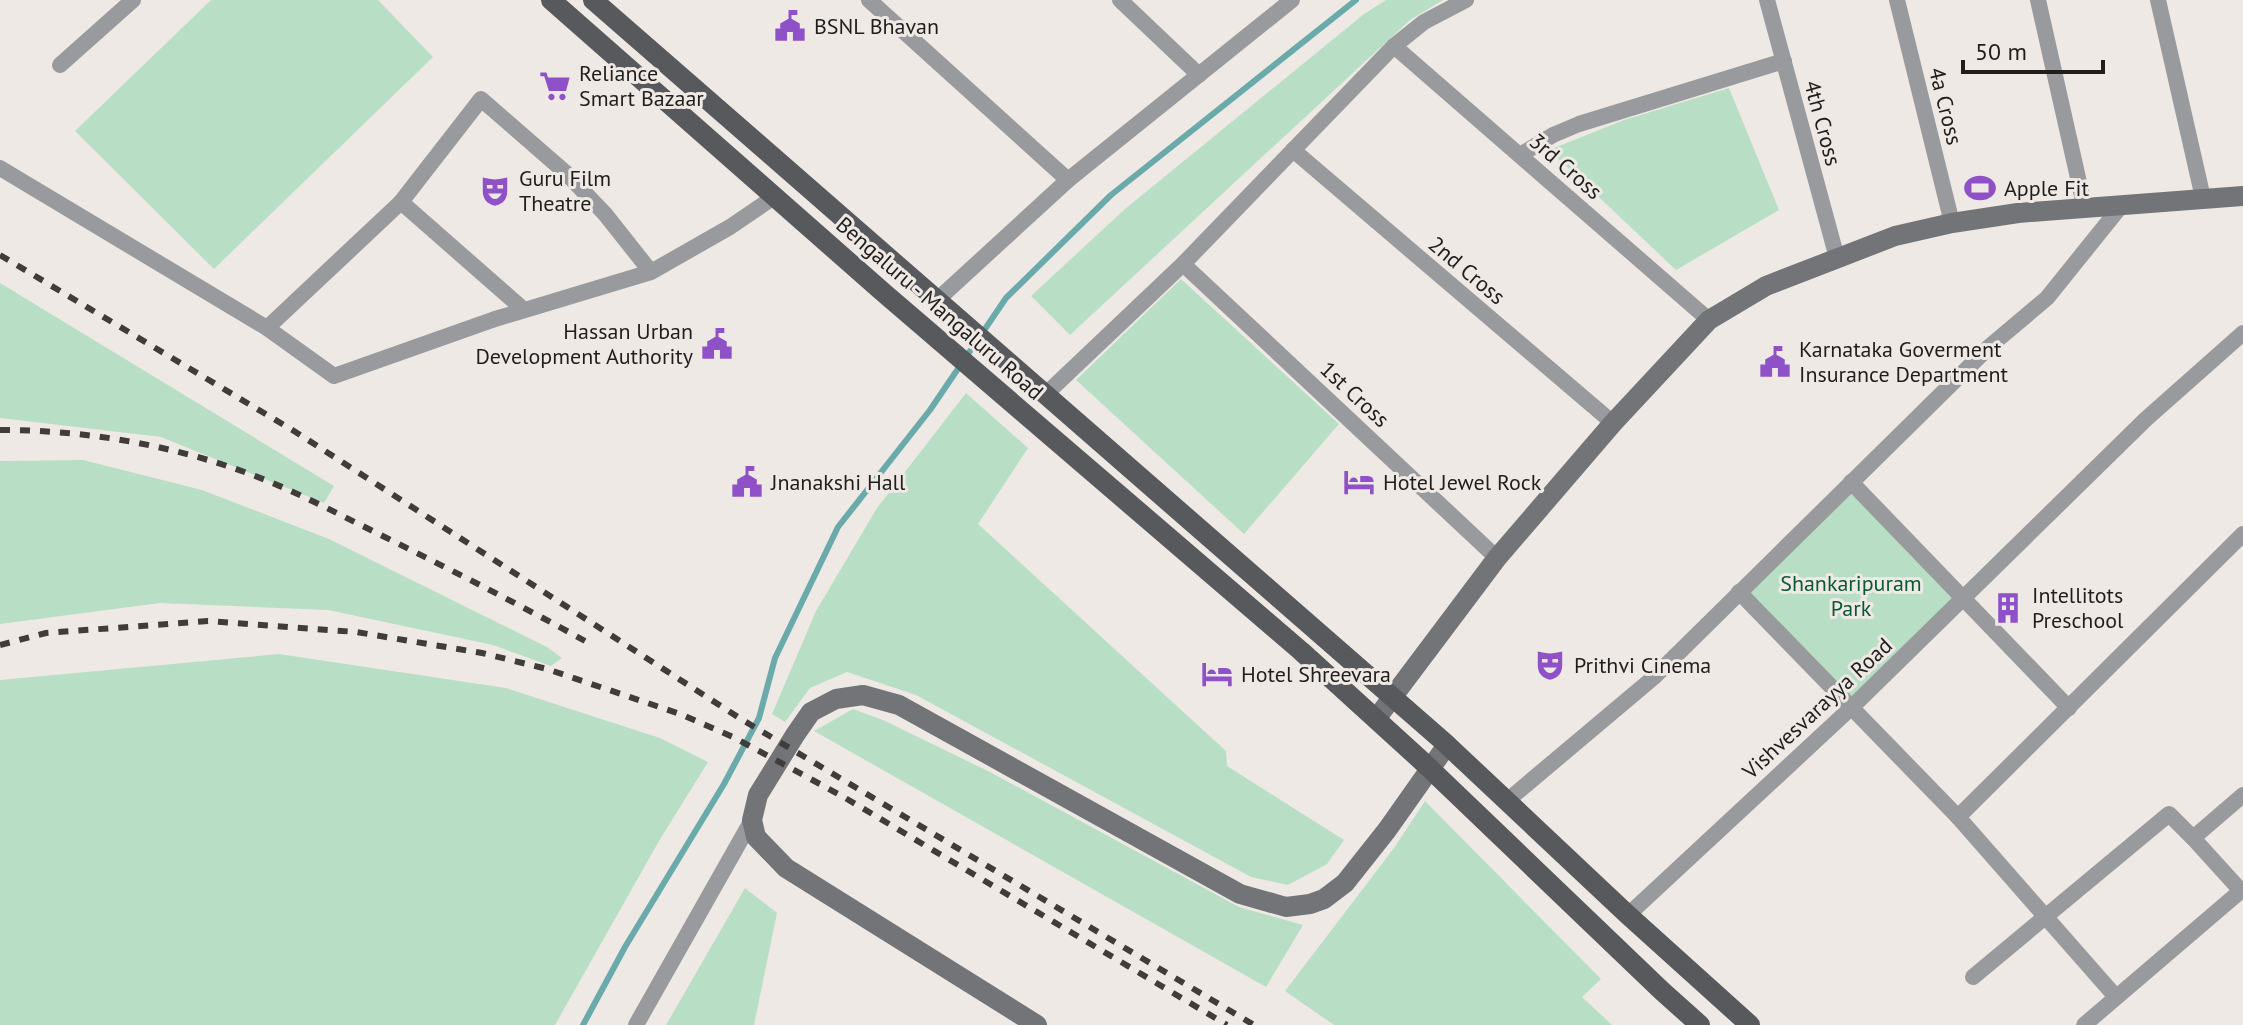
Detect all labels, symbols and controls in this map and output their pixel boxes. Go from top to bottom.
public building icon: BSNL Bhavan [773,9,807,43]
place label: BSNL Bhavan [814,12,939,40]
scale bar [1963,24,2103,74]
text: 50 m [1975,36,2027,67]
place label: Reliance Smart Bazaar [579,59,704,112]
street label: 4a Cross [1923,64,1969,148]
supermarket icon: Reliance Smart Bazaar [538,69,572,103]
street label: 4th Cross [1798,77,1848,169]
street label: 3rd Cross [1524,127,1608,205]
place label: Guru Film Theatre [519,164,611,217]
sports icon: Apple Fit [1963,171,1997,205]
theatre icon: Guru Film Theatre [478,174,512,208]
place label: Apple Fit [2004,174,2089,202]
street label: Bengaluru - Mangaluru Road [831,210,1049,406]
street label: 2nd Cross [1423,230,1511,310]
place label: Hassan Urban Development Authority [475,317,694,370]
public building icon: Hassan Urban Development Authority [700,327,734,361]
place label: Karnataka Goverment Insurance Department [1799,335,2008,388]
public building icon: Karnataka Goverment Insurance Department [1758,345,1792,379]
street label: 1st Cross [1315,355,1395,433]
public building icon: Jnanakshi Hall [730,465,764,499]
hotel icon: Hotel Jewel Rock [1342,465,1376,499]
place label: Jnanakshi Hall [770,468,906,496]
place label: Hotel Jewel Rock [1383,468,1542,496]
park label: Shankaripuram Park [1780,569,1922,622]
place label: Intellitots Preschool [2032,581,2124,634]
building icon: Intellitots Preschool [1991,591,2025,625]
street label: Vishvesvarayya Road [1736,631,1898,785]
theatre icon: Prithvi Cinema [1533,648,1567,682]
place label: Prithvi Cinema [1574,651,1711,679]
hotel icon: Hotel Shreevara [1200,657,1234,691]
place label: Hotel Shreevara [1241,660,1391,688]

